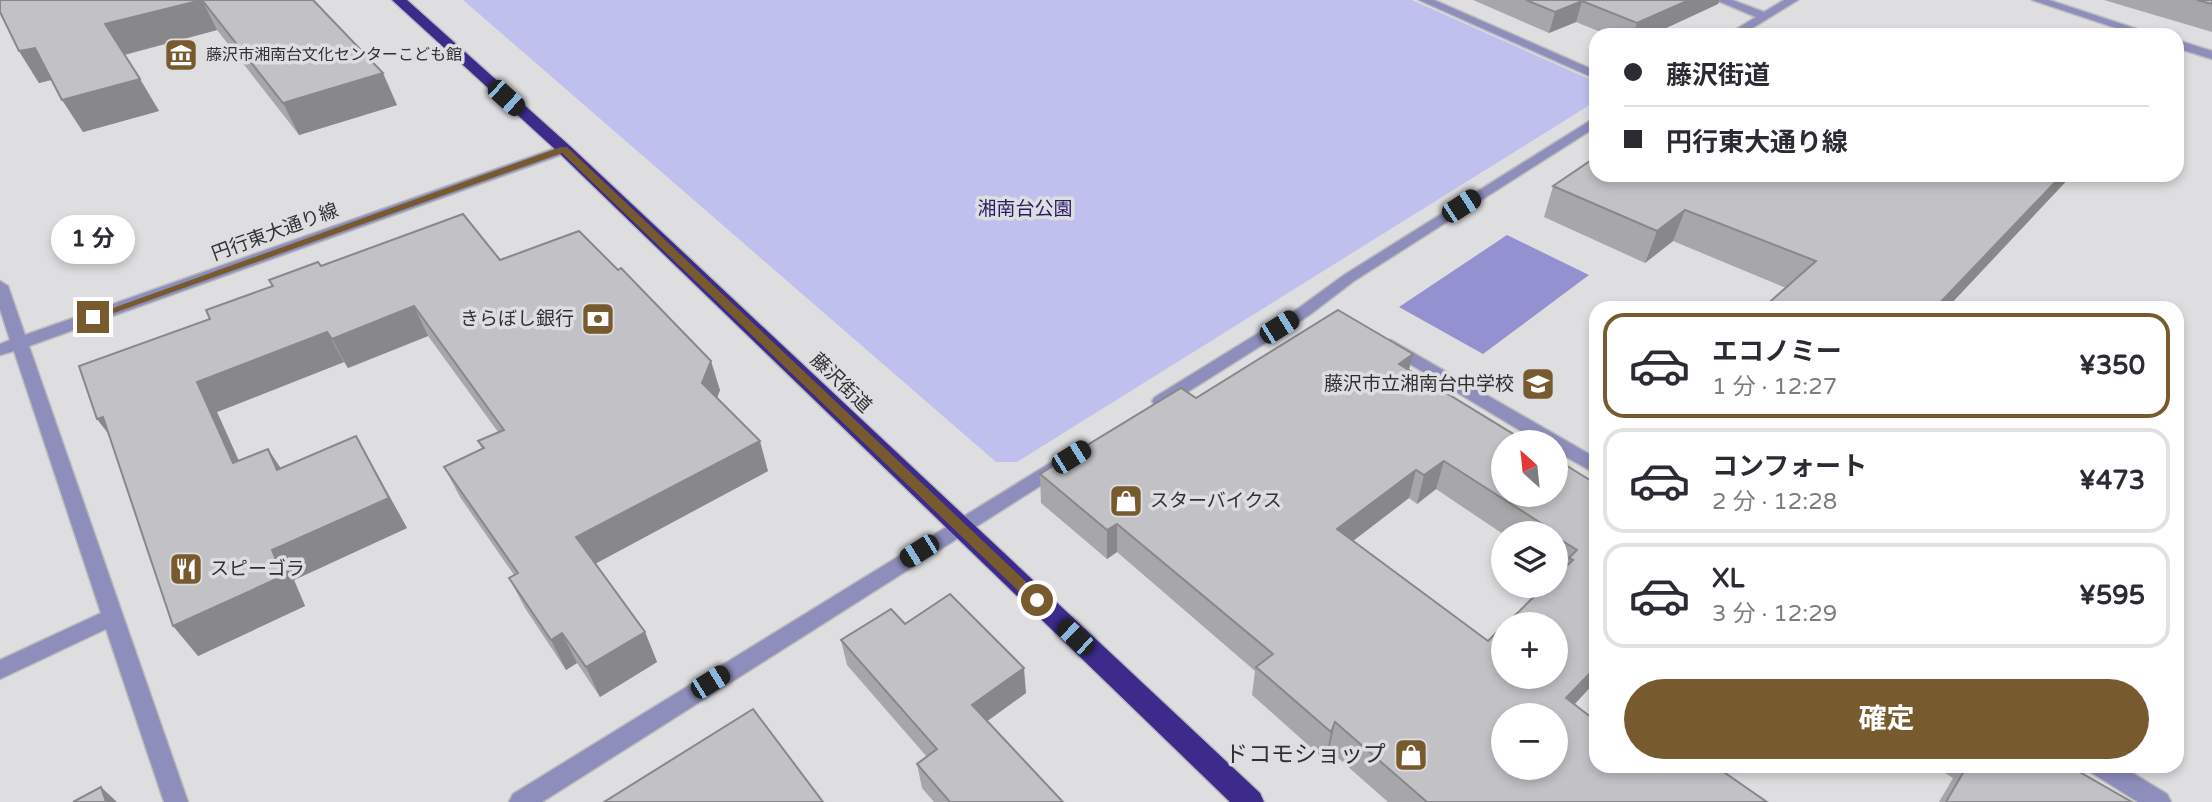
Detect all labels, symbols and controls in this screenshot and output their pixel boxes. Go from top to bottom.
museum icon: 藤沢市湘南台文化センターこども館 [162,36,200,74]
place label: 藤沢市湘南台文化センターこども館 [206,45,462,65]
text: 藤沢街道 [1666,60,1770,91]
car [484,76,529,120]
text: 円行東大通り線 [1666,127,1848,158]
car [1438,186,1485,226]
park label: 湘南台公園 [977,198,1073,220]
street label: 円行東大通り線 [209,199,341,265]
callout: 1 分 [51,216,135,264]
text: 1 分 [71,225,115,253]
bank icon: きらぼし銀行 [579,300,617,338]
route end [77,301,109,333]
car [1256,307,1303,347]
place label: きらぼし銀行 [460,308,574,330]
icon: car [1628,334,1691,397]
text: エコノミー [1712,336,1842,367]
street label: 藤沢街道 [806,349,876,417]
text: ¥350 [2079,350,2145,381]
school or university icon: 藤沢市立湘南台中学校 [1519,365,1557,403]
place label: 藤沢市立湘南台中学校 [1324,373,1514,395]
text: 1 分 · 12:27 [1712,373,1837,401]
north arrow [1491,430,1568,508]
map controls [1491,430,1568,780]
car [1048,437,1095,477]
icon: car [1628,449,1691,512]
text: コンフォート [1712,451,1867,482]
text: ¥473 [2079,465,2145,496]
shop icon: スターバイクス [1107,482,1145,520]
text: 2 分 · 12:28 [1712,488,1837,516]
place label: スターバイクス [1150,490,1282,512]
button: layers [1491,521,1568,598]
car [896,531,943,571]
restaurant icon: スピーゴラ [167,550,205,588]
place label: スピーゴラ [210,558,305,580]
text: XL [1712,563,1744,594]
icon: car [1628,564,1691,627]
text: ¥595 [2079,580,2145,611]
route start [1021,584,1053,616]
text: 3 分 · 12:29 [1712,600,1837,628]
button: + [1491,612,1568,689]
car [1053,615,1098,659]
car [687,662,734,702]
button: 確定 [1624,679,2149,759]
button: − [1491,703,1568,780]
shop icon: ドコモショップ [1392,736,1430,774]
place label: ドコモショップ [1225,741,1386,769]

